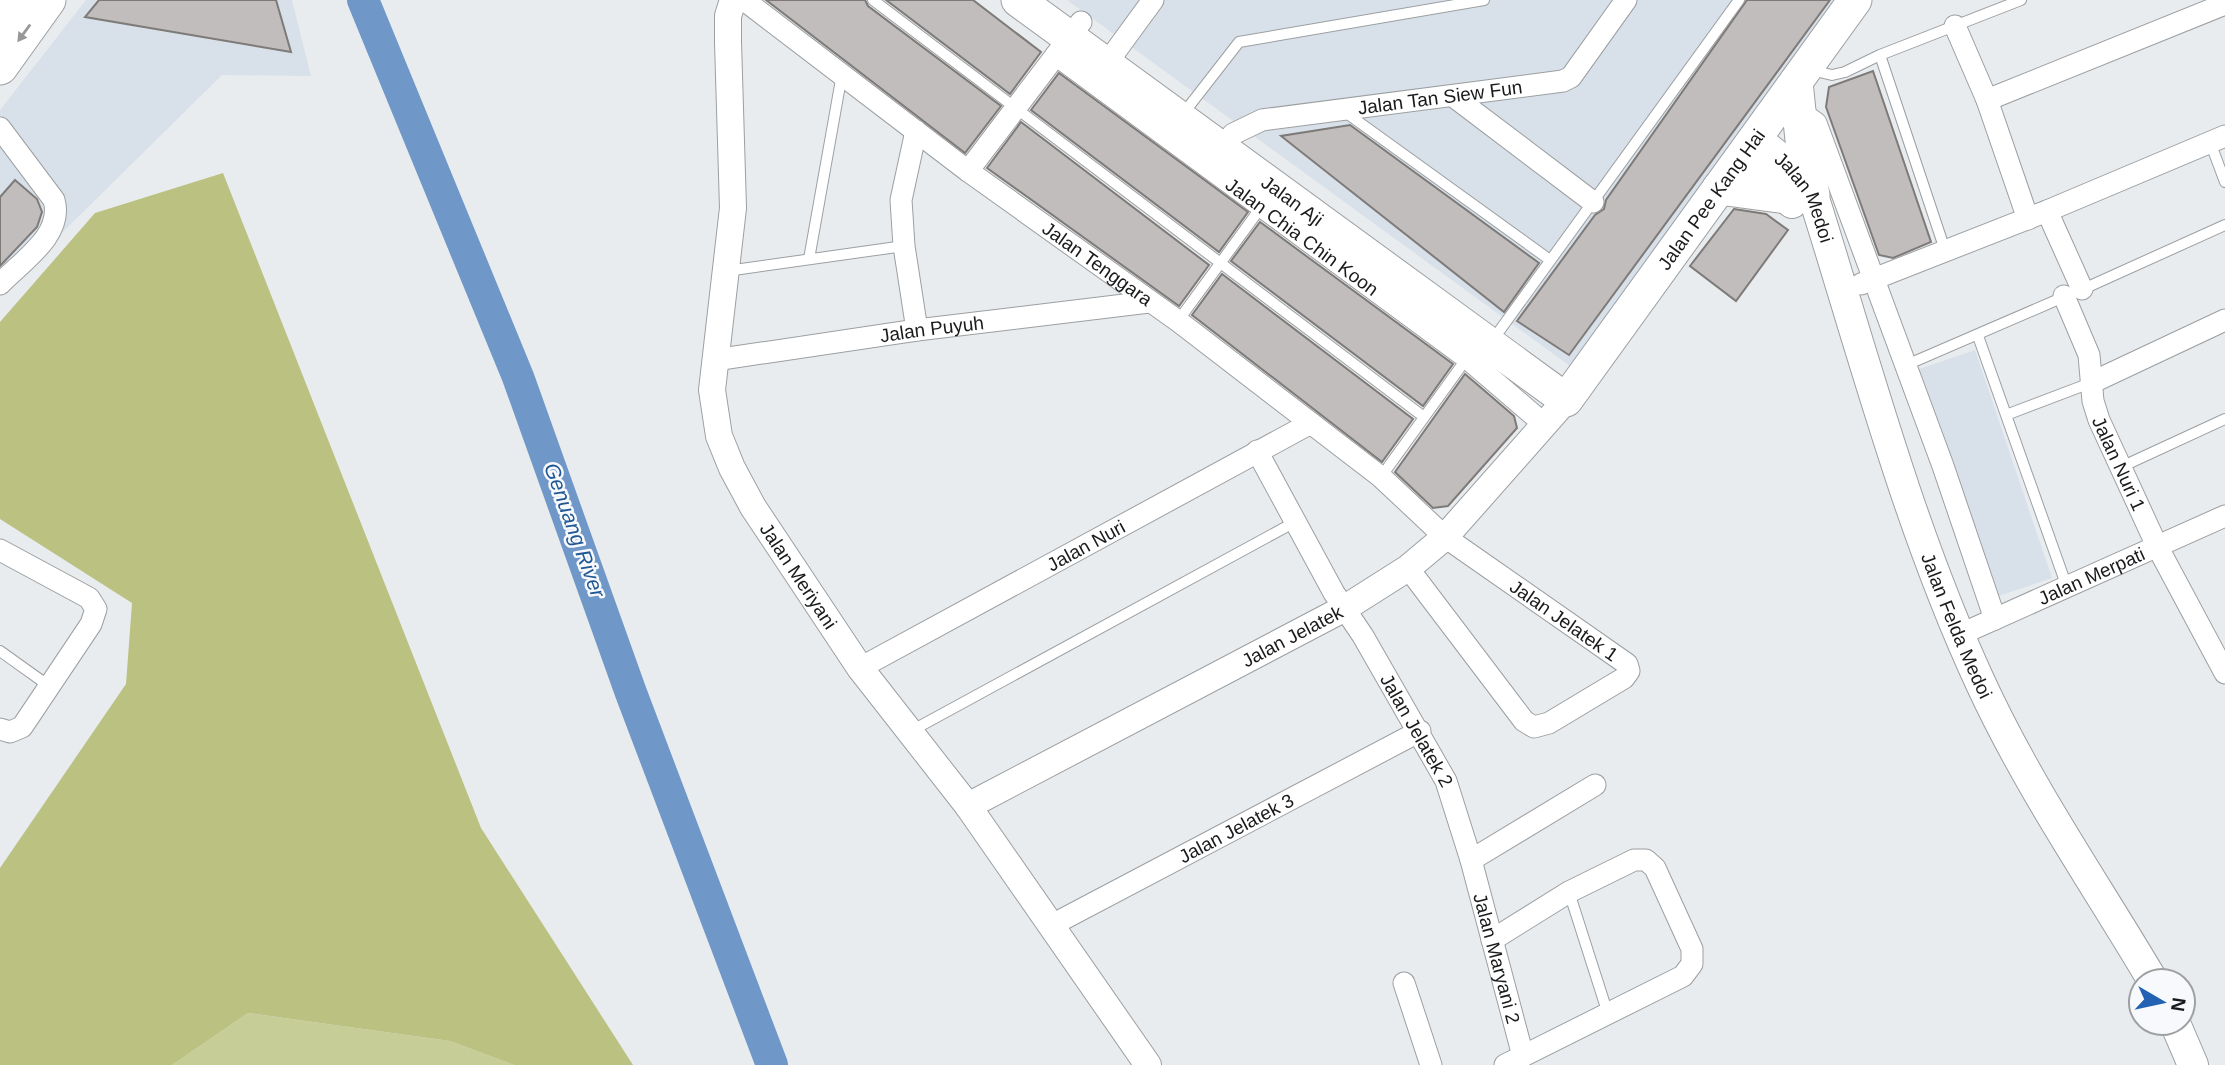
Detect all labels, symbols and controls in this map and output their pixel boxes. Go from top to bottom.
one-way arrow [17,24,31,42]
street label: Jalan Tan Siew Fun [1356,76,1523,118]
street label: Jalan Pee Kang Hai [1653,125,1769,274]
street label: Jalan Medoi [1771,148,1838,245]
street label: Jalan Aji [1258,171,1327,230]
street label: Jalan Chia Chin Koon [1222,174,1383,300]
street label: Jalan Tenggara [1039,217,1157,310]
street label: Jalan Puyuh [878,312,985,346]
street label: Jalan Nuri 1 [2088,413,2150,514]
water label: Genuang River [540,460,610,601]
street label: Jalan Nuri [1043,516,1128,575]
street label: Jalan Meriyani [756,519,841,633]
street label: Jalan Merpati [2035,543,2148,609]
street label: Jalan Felda Medoi [1917,550,1997,702]
street label: Jalan Jelatek 1 [1506,575,1622,665]
street label: Jalan Jelatek [1238,600,1346,671]
street label: Jalan Jelatek 2 [1376,670,1458,791]
street label: Jalan Jelatek 3 [1175,789,1297,867]
street label: Jalan Maryani 2 [1470,891,1524,1026]
north arrow [2127,967,2197,1037]
text: N [2167,996,2190,1013]

